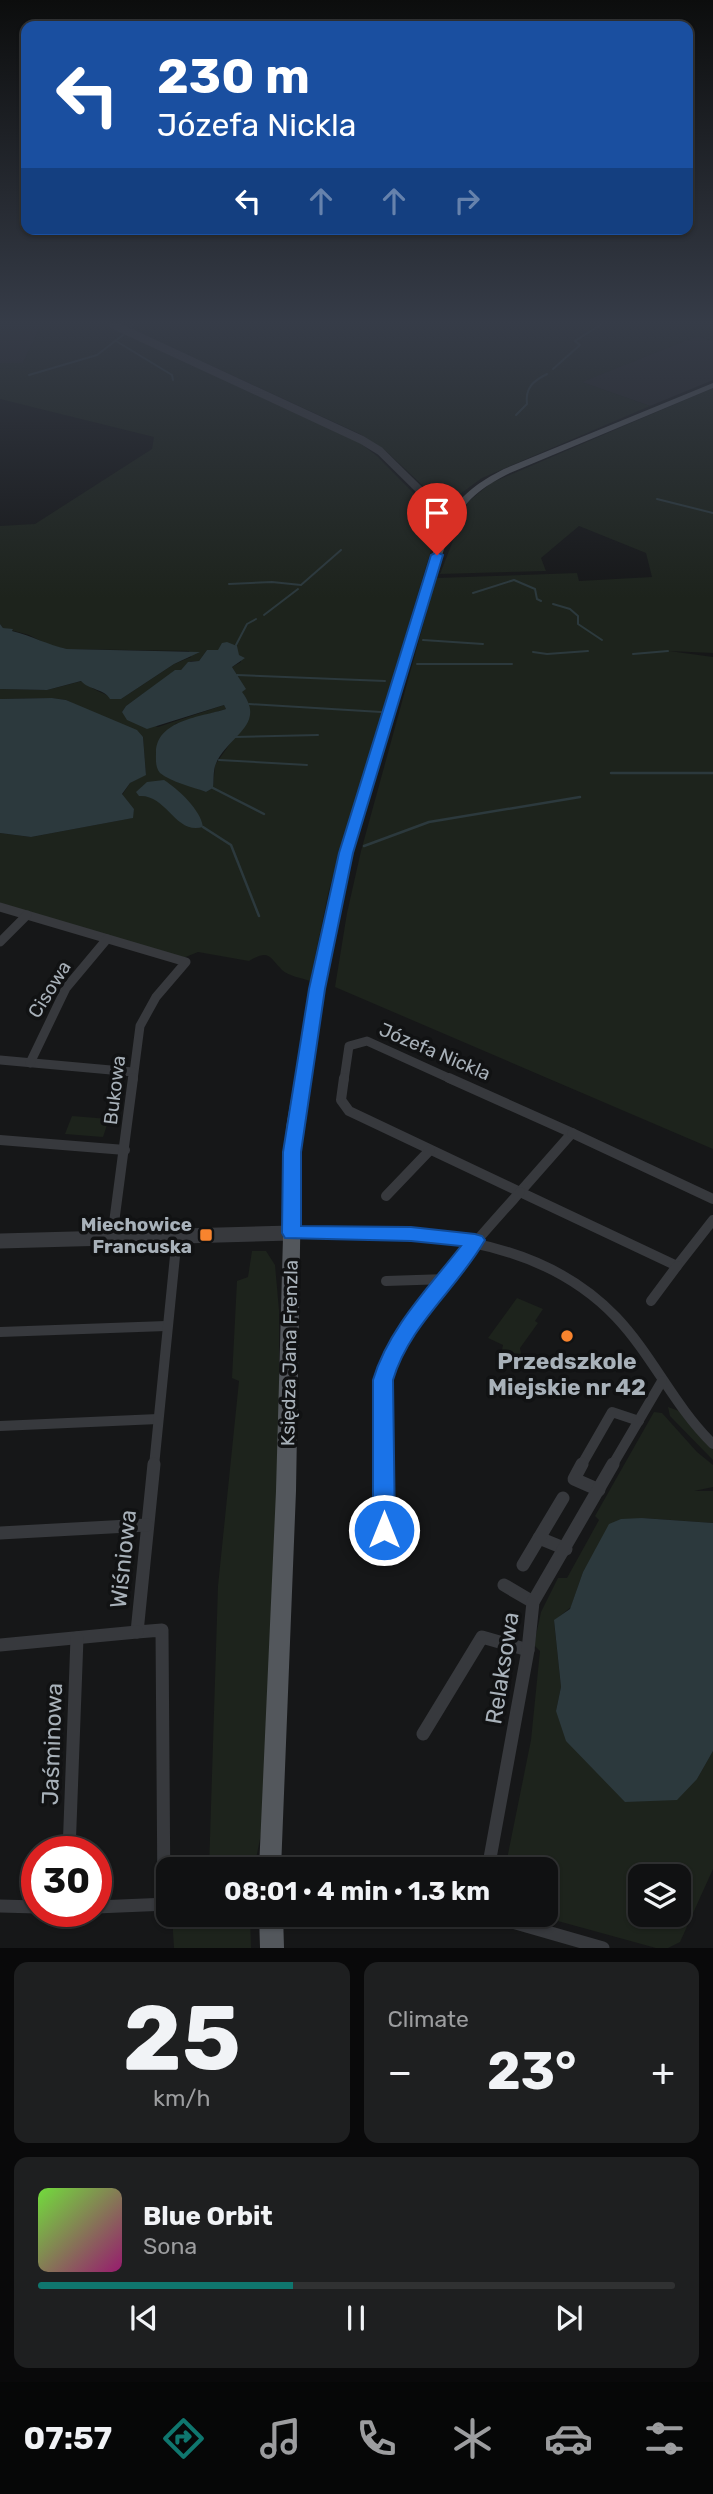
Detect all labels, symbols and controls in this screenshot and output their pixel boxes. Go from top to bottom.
text: 230 m [157,47,310,105]
icon: left [42,49,133,140]
text: Józefa Nickla [157,106,357,144]
icon: left [229,182,267,220]
icon: ahead [302,182,340,220]
icon: ahead [375,182,413,220]
icon: right [448,182,486,220]
pin [407,483,467,555]
icon: arrive [418,494,456,532]
street label: Cisowa [23,956,76,1022]
street label: Józefa Nickla [376,1018,494,1085]
street label: Bukowa [99,1054,130,1126]
place label: Miechowice Francuska [81,1213,192,1258]
marker: Miechowice Francuska [198,1227,214,1243]
street label: Księdza Jana Frenzla [276,1260,303,1446]
marker: Przedszkole Miejskie nr 42 [559,1328,575,1344]
place label: Przedszkole Miejskie nr 42 [488,1347,646,1401]
position arrow [347,1493,421,1567]
street label: Wiśniowa [104,1508,142,1610]
street label: Relaksowa [479,1610,525,1726]
street label: Jaśminowa [36,1682,68,1806]
speed limit sign: 30 [21,1836,112,1927]
map controls [628,1864,691,1927]
button: layers [628,1864,691,1927]
text: 08:01 · 4 min · 1.3 km [224,1876,490,1907]
text: 25 [123,1984,241,2092]
text: Climate [388,2005,469,2033]
text: 23° [487,2040,576,2102]
text: − [388,2049,412,2095]
text: + [651,2049,675,2095]
text: km/h [153,2084,210,2112]
text: Blue Orbit [143,2201,273,2232]
text: Sona [143,2232,197,2260]
icon: previous [125,2299,163,2337]
icon: pause [337,2299,375,2337]
icon: next [550,2299,588,2337]
icon: directions [159,2414,208,2463]
icon: music [256,2414,305,2463]
icon: phone [352,2414,401,2463]
icon: climate [448,2414,497,2463]
icon: car [544,2414,593,2463]
icon: filters [640,2414,689,2463]
text: 07:57 [24,2419,112,2457]

